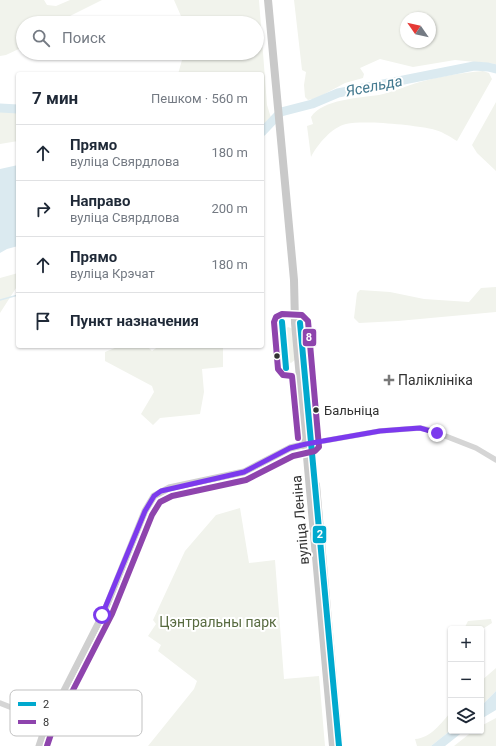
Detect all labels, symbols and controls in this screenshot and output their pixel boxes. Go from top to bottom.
north arrow [400,12,436,48]
search box [16,16,264,60]
icon: search [30,27,52,49]
text: Поиск [62,29,106,47]
water label: Ясельда [343,72,404,101]
text: 7 мин [32,88,78,108]
text: Пешком · 560 m [151,91,248,106]
text: Прямо [70,136,117,154]
icon: ahead [32,142,54,164]
text: 180 m [211,145,248,160]
text: вуліца Свярдлова [70,154,179,169]
text: Направо [70,192,131,210]
icon: right [32,198,54,220]
text: 200 m [211,201,248,216]
text: вуліца Свярдлова [70,210,179,225]
text: Прямо [70,248,117,266]
icon: ahead [32,254,54,276]
text: 180 m [211,257,248,272]
text: вуліца Крэчат [70,266,155,281]
icon: arrive [32,310,54,332]
text: Пункт назначения [70,312,199,330]
line badge: 8 [302,328,317,347]
text: 8 [306,331,312,344]
unlabelled marker [272,351,282,361]
place label: Паліклініка [398,372,473,388]
marker: Паліклініка [383,374,395,386]
place label: Бальніца [324,403,379,418]
marker: Бальніца [311,405,321,415]
route end [428,424,446,442]
street label: вуліца Леніна [288,475,312,565]
line badge: 2 [312,525,327,544]
text: 2 [317,528,323,541]
route start [93,606,111,624]
park label: Цэнтральны парк [159,614,277,630]
map controls [448,626,484,734]
button: + [448,626,484,662]
button: − [448,662,484,698]
legend [10,690,142,736]
text: 2 [43,698,49,711]
button: layers [448,698,484,734]
text: 8 [43,716,49,729]

